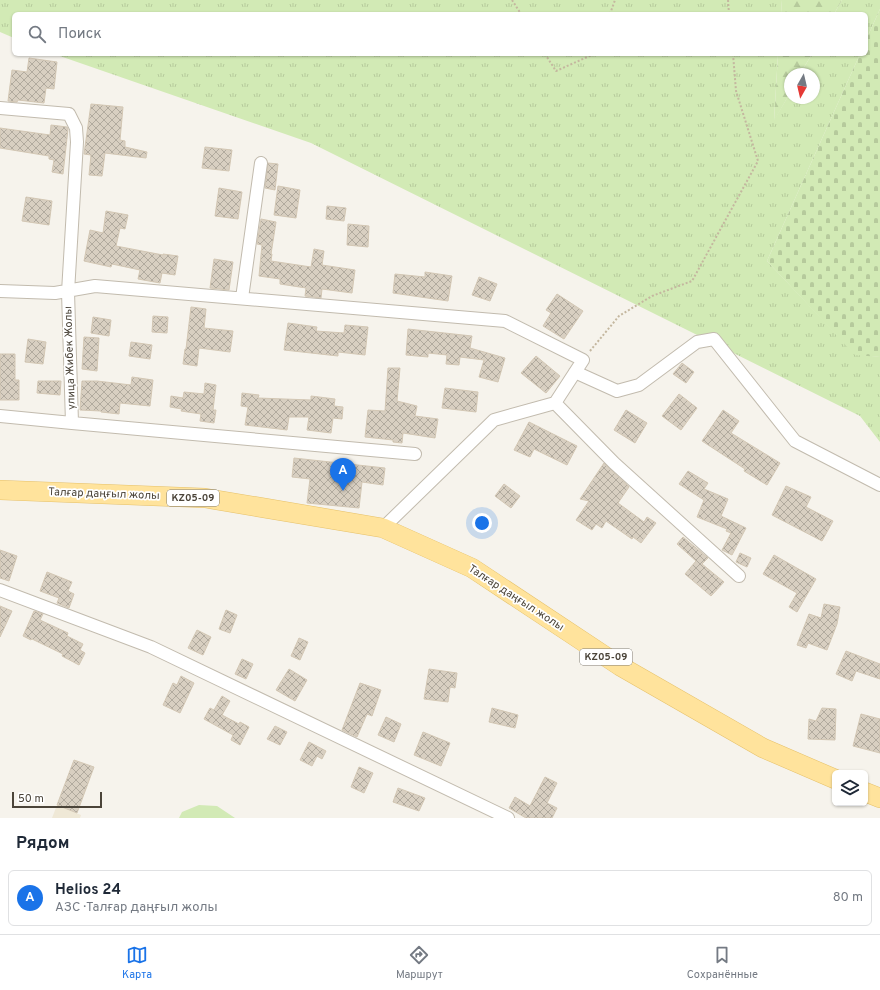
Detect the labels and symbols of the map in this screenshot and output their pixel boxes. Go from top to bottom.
north arrow [784,68,820,104]
street label: улица Жибек Жолы [61,306,79,410]
pin: A [330,458,356,491]
street label: Талғар даңғыл жолы [48,485,160,503]
road number: KZ05-09 [167,490,219,506]
your location [472,513,492,533]
street label: Талғар даңғыл жолы [465,562,567,634]
road number: KZ05-09 [580,649,632,665]
scale bar [12,790,102,809]

